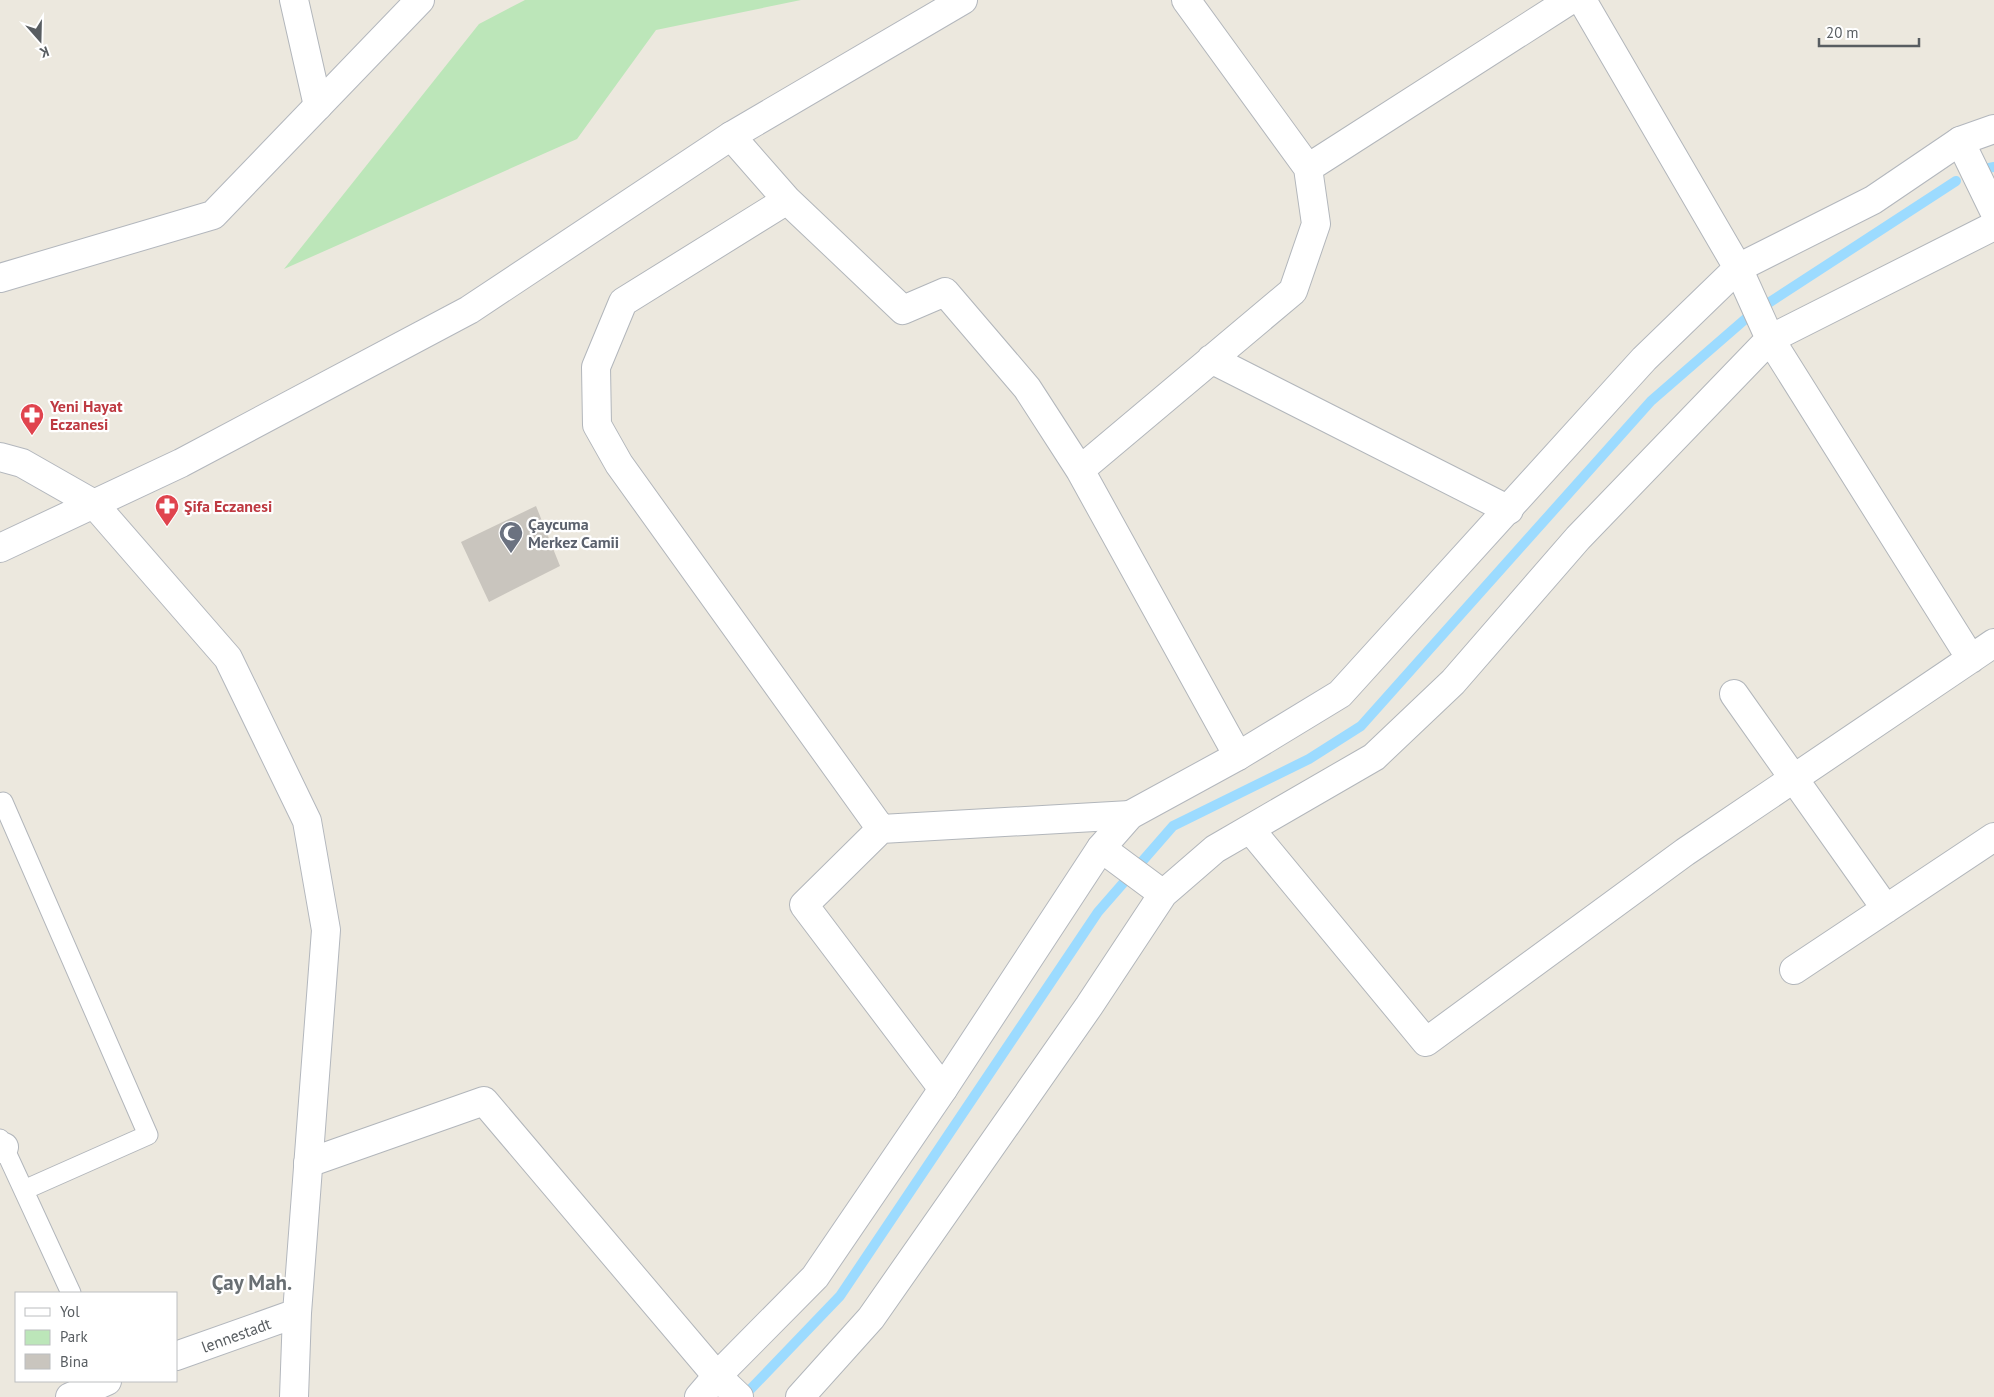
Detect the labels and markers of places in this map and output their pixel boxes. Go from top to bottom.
place label: Yeni Hayat Eczanesi [49,396,123,434]
pharmacy icon: Yeni Hayat Eczanesi [19,402,45,436]
pharmacy icon: Şifa Eczanesi [154,493,180,527]
place label: Şifa Eczanesi [184,496,272,516]
place label: Çaycuma Merkez Camii [528,514,619,552]
mosque icon: Çaycuma Merkez Camii [498,520,524,554]

